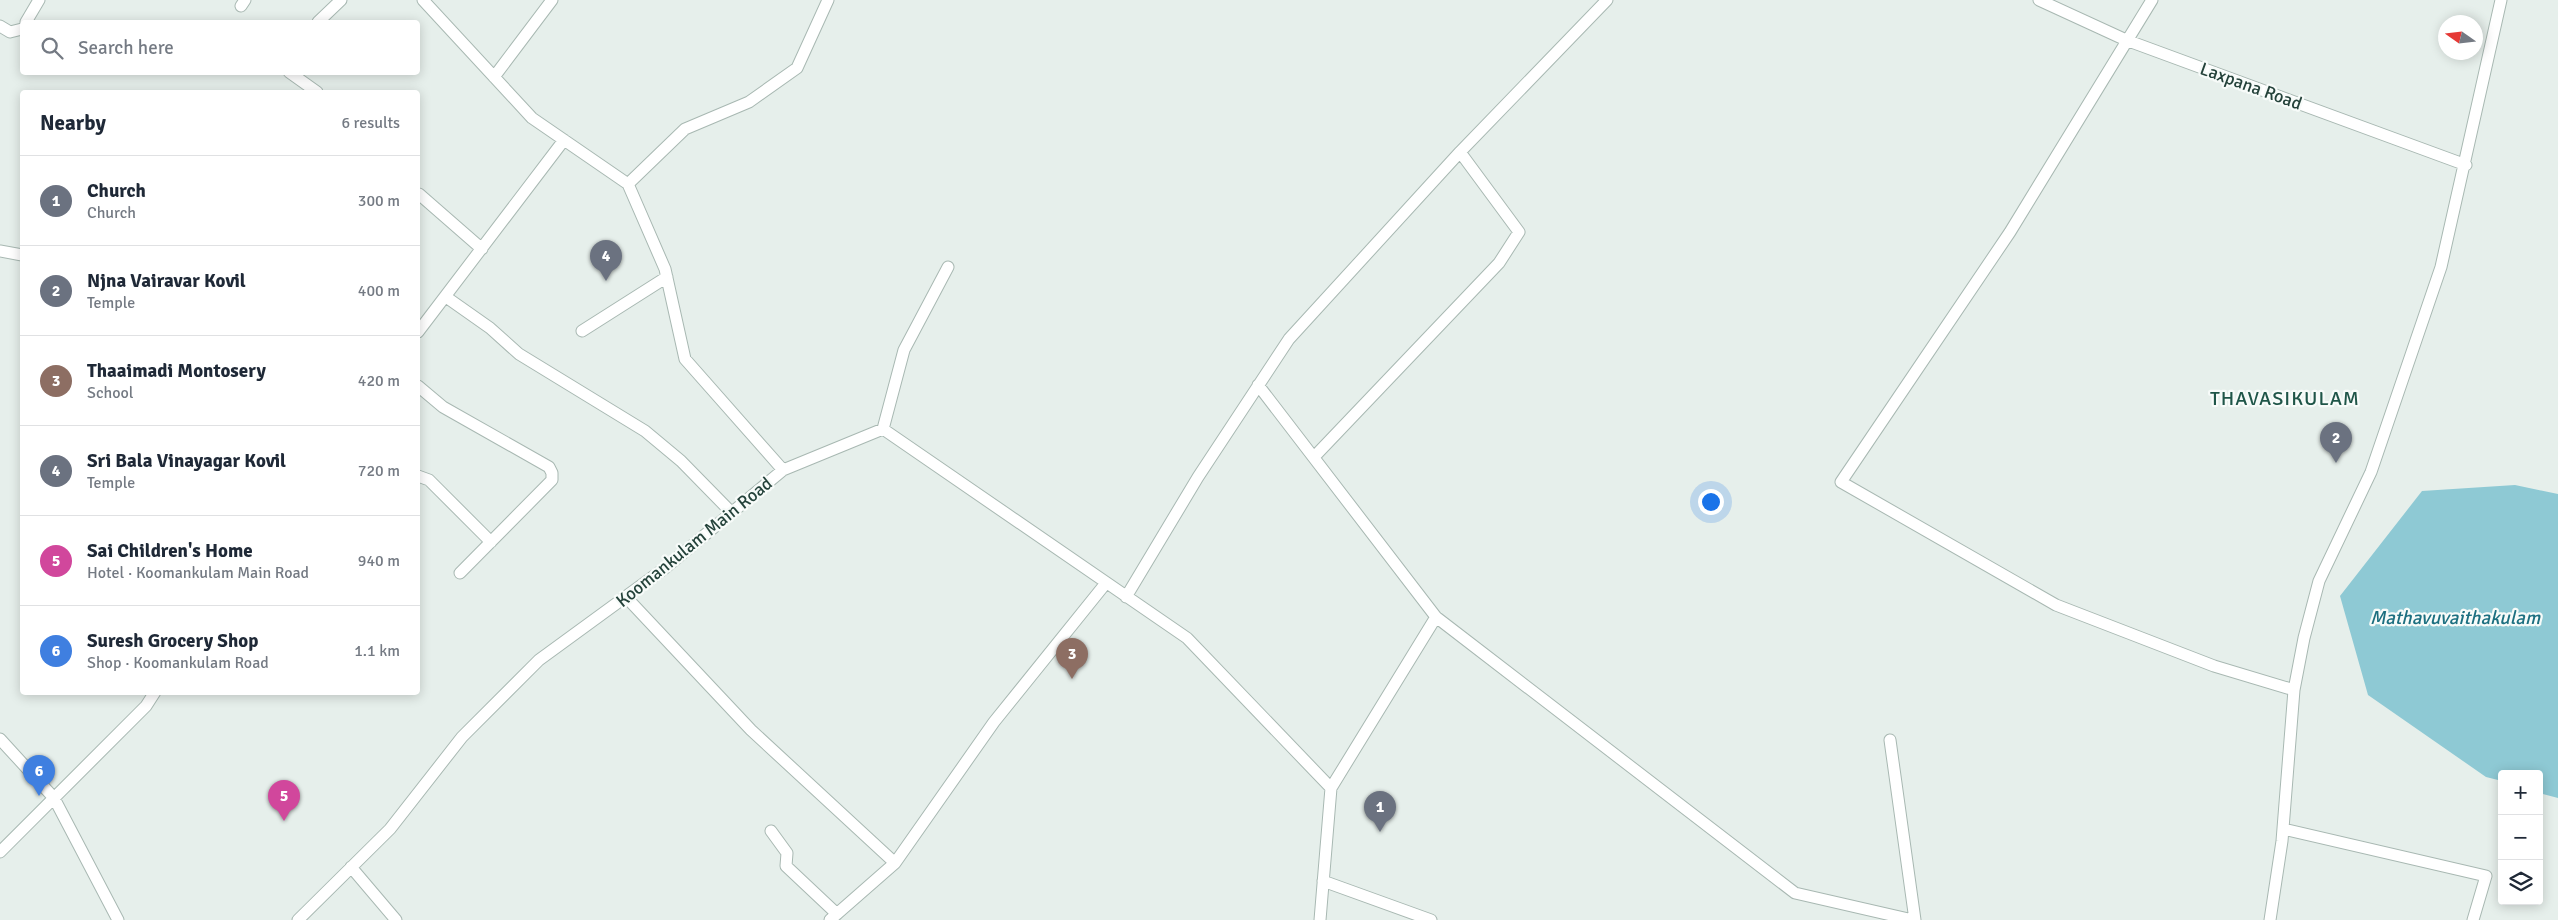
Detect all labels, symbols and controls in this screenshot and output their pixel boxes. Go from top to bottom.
north arrow [2438,15,2483,60]
search box [20,20,420,75]
icon: search [38,34,66,62]
text: Search here [78,36,174,60]
street label: Laxpana Road [2197,57,2305,115]
text: Nearby [40,110,106,136]
text: 6 results [341,113,400,133]
text: Church [87,179,146,203]
text: 1 [52,191,60,211]
text: 300 m [358,191,400,211]
text: Church [87,203,136,223]
pin: 4 [590,240,622,281]
text: Njna Vairavar Kovil [87,269,246,293]
text: 2 [52,281,60,301]
text: 400 m [358,281,400,301]
text: Temple [87,293,135,313]
text: Thaaimadi Montosery [87,359,266,383]
text: 3 [52,371,60,391]
text: 420 m [358,371,400,391]
text: School [87,383,133,403]
district label: THAVASIKULAM [2210,386,2360,411]
pin: 2 [2320,422,2352,463]
text: Sri Bala Vinayagar Kovil [87,449,286,473]
text: 4 [52,461,60,481]
text: 720 m [358,461,400,481]
street label: Koomankulam Main Road [611,472,777,612]
text: Temple [87,473,135,493]
your location [1698,489,1724,515]
text: Sai Children's Home [87,539,253,563]
text: 5 [52,551,60,571]
text: 940 m [358,551,400,571]
text: Hotel · Koomankulam Main Road [87,563,309,583]
water label: Mathavuvaithakulam [2370,606,2541,630]
text: Suresh Grocery Shop [87,629,258,653]
pin: 3 [1056,638,1088,679]
text: 6 [52,641,60,661]
text: 1.1 km [354,641,400,661]
text: Shop · Koomankulam Road [87,653,269,673]
pin: 6 [23,755,55,796]
map controls [2498,770,2543,905]
button: + [2498,770,2543,815]
pin: 5 [268,780,300,821]
pin: 1 [1364,791,1396,832]
button: − [2498,815,2543,860]
button: layers [2498,860,2543,905]

